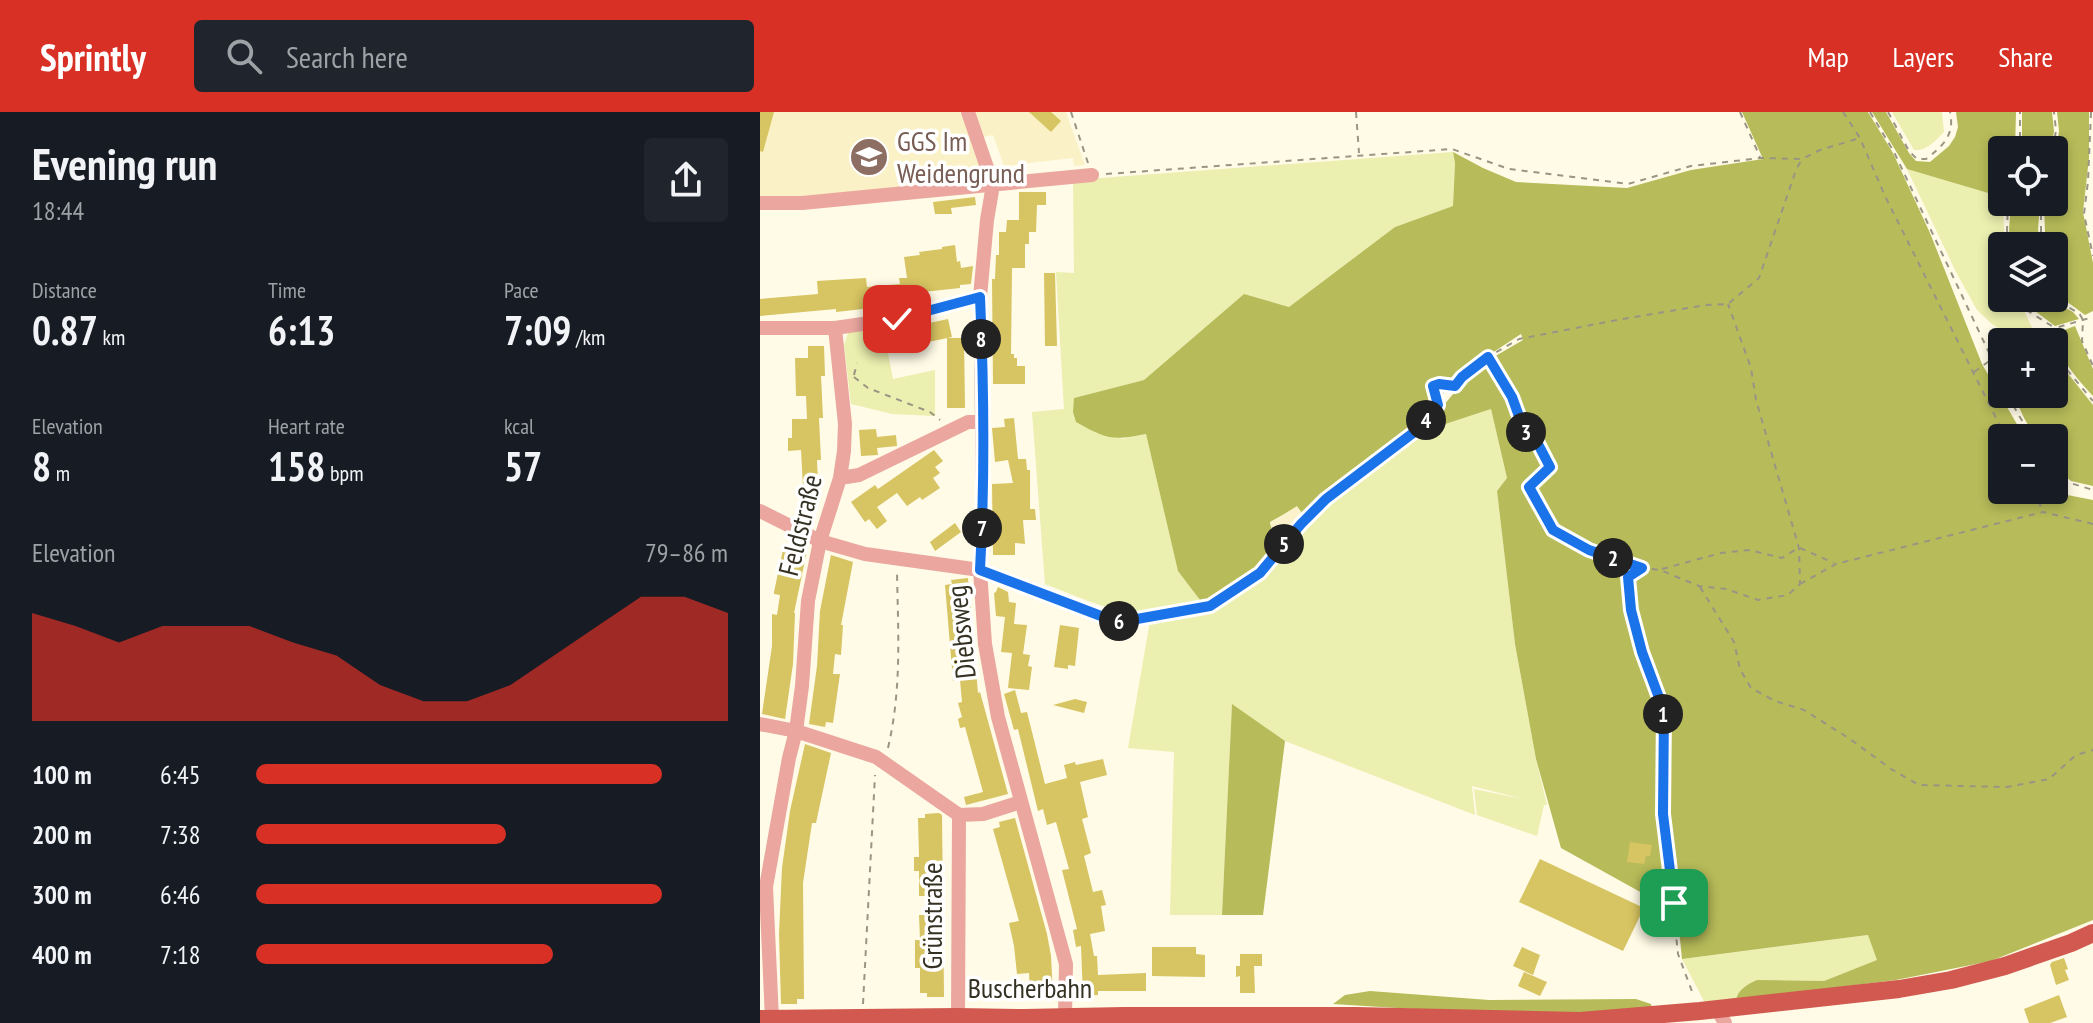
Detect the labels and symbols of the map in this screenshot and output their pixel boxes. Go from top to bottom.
place label: GGS Im Weidengrund [897,122,1025,191]
school or university icon: GGS Im Weidengrund [848,136,890,178]
pin [863,285,931,353]
pin: 8 [961,319,1001,359]
pin: 4 [1406,400,1446,440]
pin: 3 [1506,412,1546,452]
street label: Feldstraße [769,470,830,579]
pin: 7 [962,508,1002,548]
pin: 5 [1264,524,1304,564]
pin: 2 [1593,538,1633,578]
street label: Diebsweg [937,584,984,681]
pin: 6 [1099,601,1139,641]
pin: 1 [1643,694,1683,734]
street label: Grünstraße [913,862,950,970]
pin [1640,869,1708,937]
street label: Buscherbahn [968,969,1092,1006]

